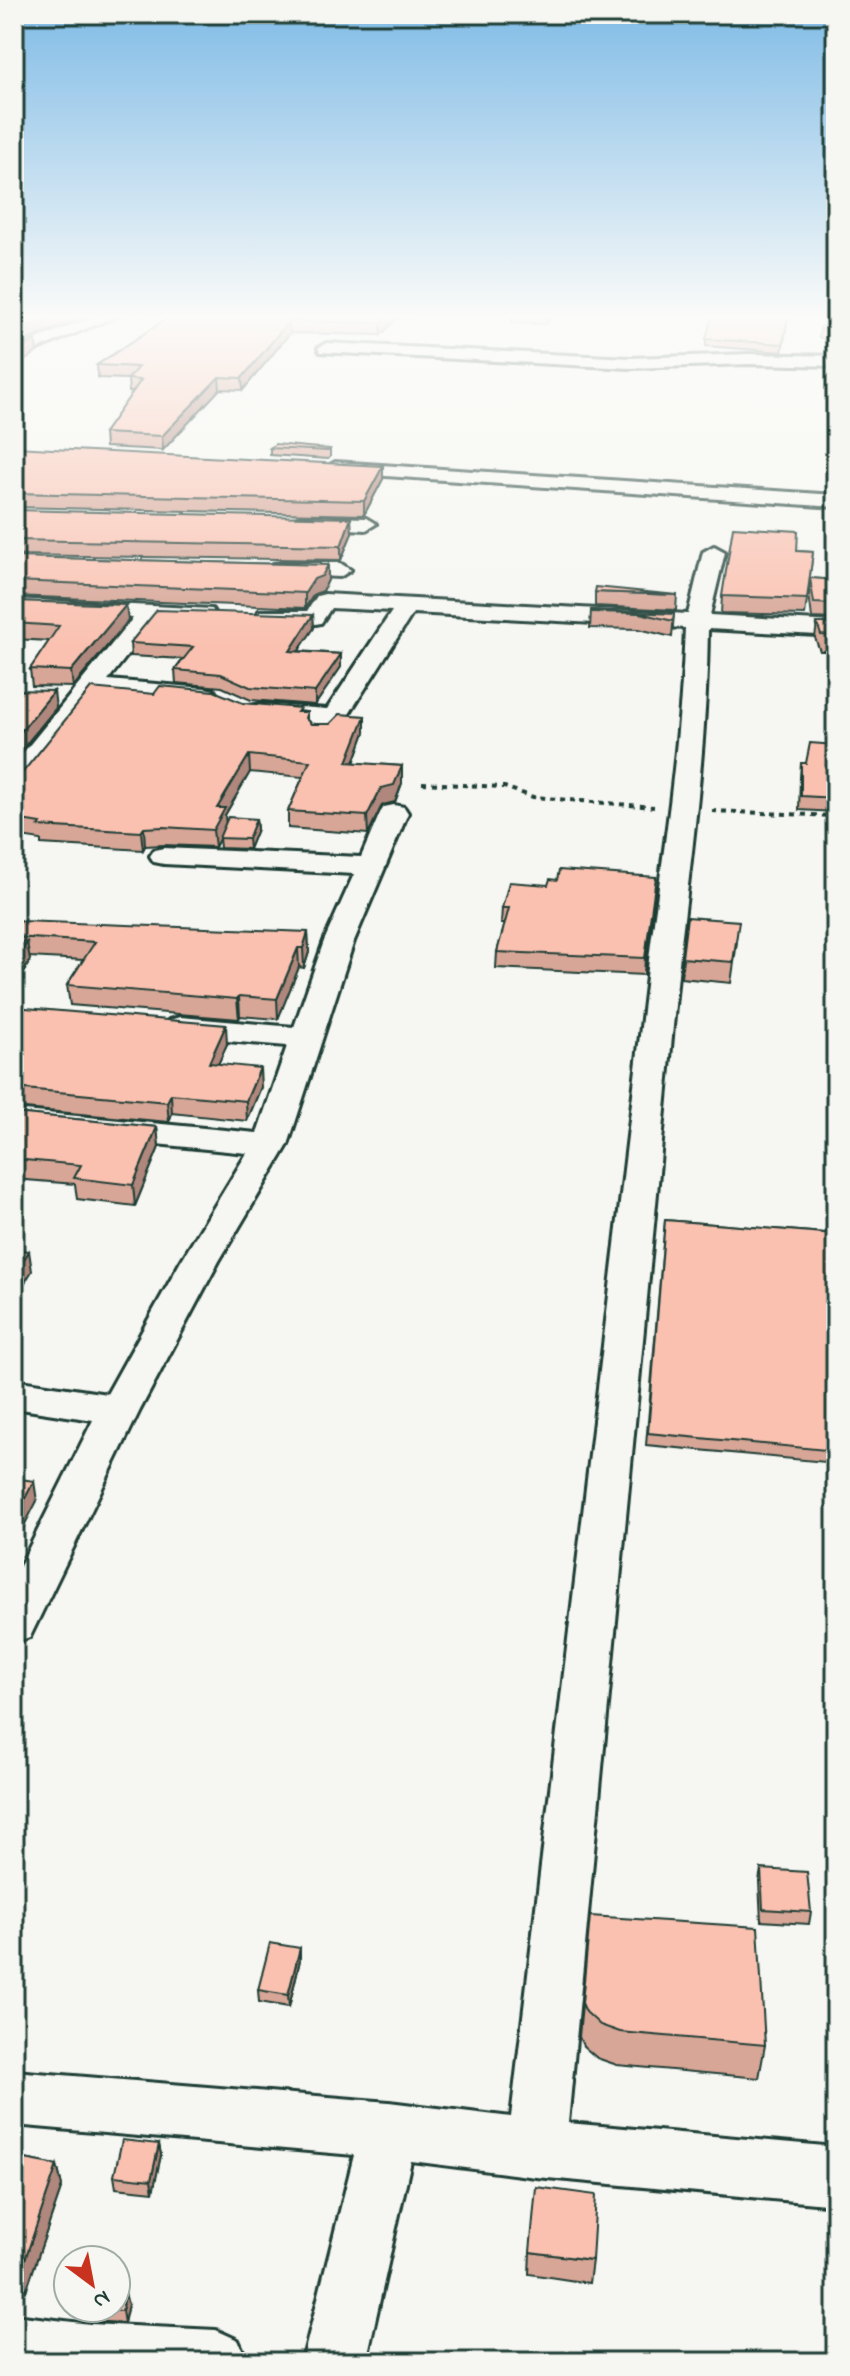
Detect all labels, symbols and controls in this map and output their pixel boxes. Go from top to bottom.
north arrow [52,2244,132,2324]
text: N [86,2281,116,2316]

